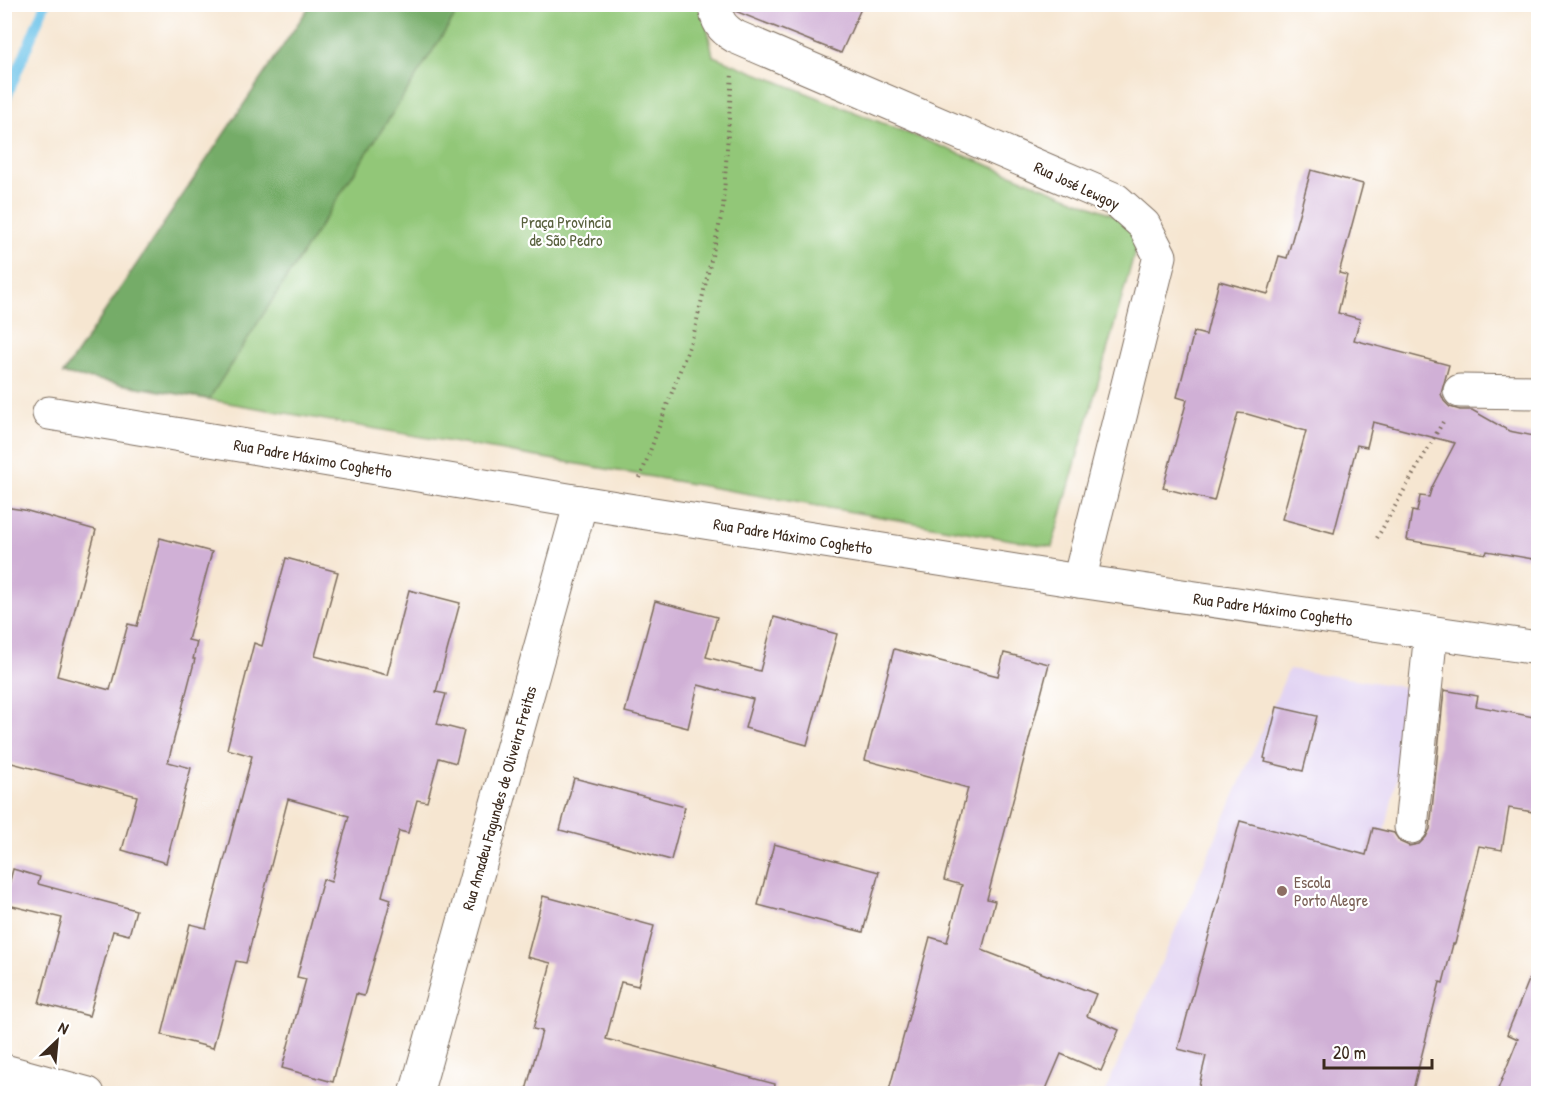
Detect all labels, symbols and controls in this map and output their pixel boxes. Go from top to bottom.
street label: Rua José Lewgoy [1031,156,1124,215]
park label: Praça Província de São Pedro [521,211,611,251]
street label: Rua Padre Máximo Coghetto [232,433,394,483]
street label: Rua Padre Máximo Coghetto [712,513,875,560]
street label: Rua Padre Máximo Coghetto [1192,587,1355,631]
street label: Rua Amadeu Fagundes de Oliveira Freitas [456,683,542,913]
place label: Escola Porto Alegre [1294,871,1369,911]
marker: Escola Porto Alegre [1275,884,1289,898]
north arrow [27,1011,87,1071]
text: N [55,1016,73,1039]
scale bar [1324,1032,1432,1070]
text: 20 m [1333,1040,1366,1065]

